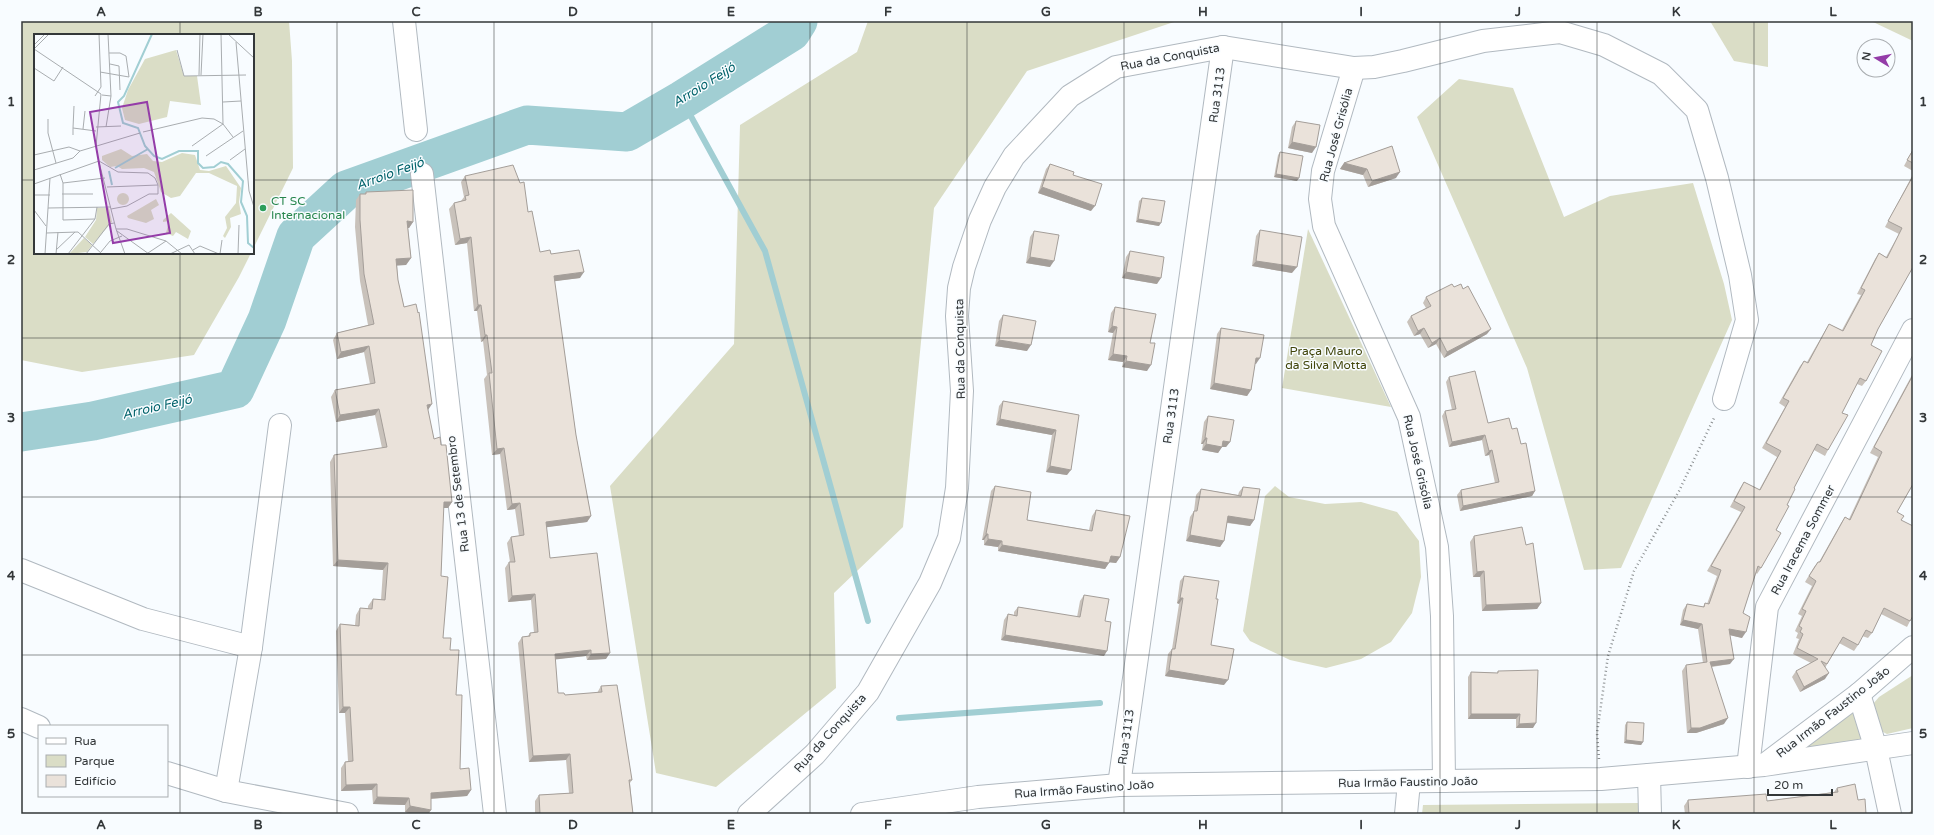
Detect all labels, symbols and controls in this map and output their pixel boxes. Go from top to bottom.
text: A [96,4,106,20]
text: B [253,4,263,20]
text: C [411,4,421,20]
text: D [568,4,578,20]
text: E [727,4,735,20]
text: F [884,4,892,20]
text: G [1041,4,1051,20]
text: H [1198,4,1208,20]
text: I [1359,4,1363,20]
text: J [1514,4,1521,20]
text: K [1672,4,1681,20]
text: L [1829,4,1837,20]
inset map [34,34,254,254]
north arrow [1856,38,1896,78]
street label: Rua da Conquista [1119,41,1221,73]
text: N [1859,51,1874,62]
water label: Arroio Feijó [670,59,739,111]
street label: Rua 3113 [1206,66,1228,124]
street label: Rua José Grisólia [1317,86,1355,184]
text: 1 [7,94,15,110]
text: 1 [1919,94,1927,110]
water label: Arroio Feijó [354,154,427,194]
place label: CT SC Internacional [271,194,345,222]
marker: CT SC Internacional [258,203,268,213]
text: 2 [7,252,15,268]
text: 2 [1919,252,1927,268]
street label: Rua da Conquista [952,298,968,400]
park label: Praça Mauro da Silva Motta [1285,344,1367,372]
street label: Rua 3113 [1160,387,1182,445]
water label: Arroio Feijó [121,391,194,423]
text: 3 [7,410,15,426]
text: 3 [1919,410,1927,426]
street label: Rua José Grisólia [1400,413,1436,511]
street label: Rua 13 de Setembro [444,435,472,553]
street label: Rua Iracema Sommer [1768,482,1838,597]
text: 4 [7,568,16,584]
text: 4 [1919,568,1928,584]
street label: Rua Irmão Faustino João [1773,663,1893,761]
street label: Rua da Conquista [791,691,869,775]
street label: Rua 3113 [1115,708,1137,766]
legend [38,725,168,797]
text: 5 [7,726,15,742]
text: 5 [1919,726,1927,742]
text: Rua [74,734,97,748]
text: Parque [74,754,115,768]
scale bar [1768,771,1832,797]
text: Edifício [74,774,116,788]
street label: Rua Irmão Faustino João [1338,774,1478,790]
street label: Rua Irmão Faustino João [1014,777,1154,801]
text: 20 m [1774,778,1803,792]
text: A [96,817,106,833]
text: B [253,817,263,833]
text: C [411,817,421,833]
text: D [568,817,578,833]
text: E [727,817,735,833]
text: F [884,817,892,833]
text: G [1041,817,1051,833]
text: H [1198,817,1208,833]
text: I [1359,817,1363,833]
text: J [1514,817,1521,833]
text: K [1672,817,1681,833]
text: L [1829,817,1837,833]

